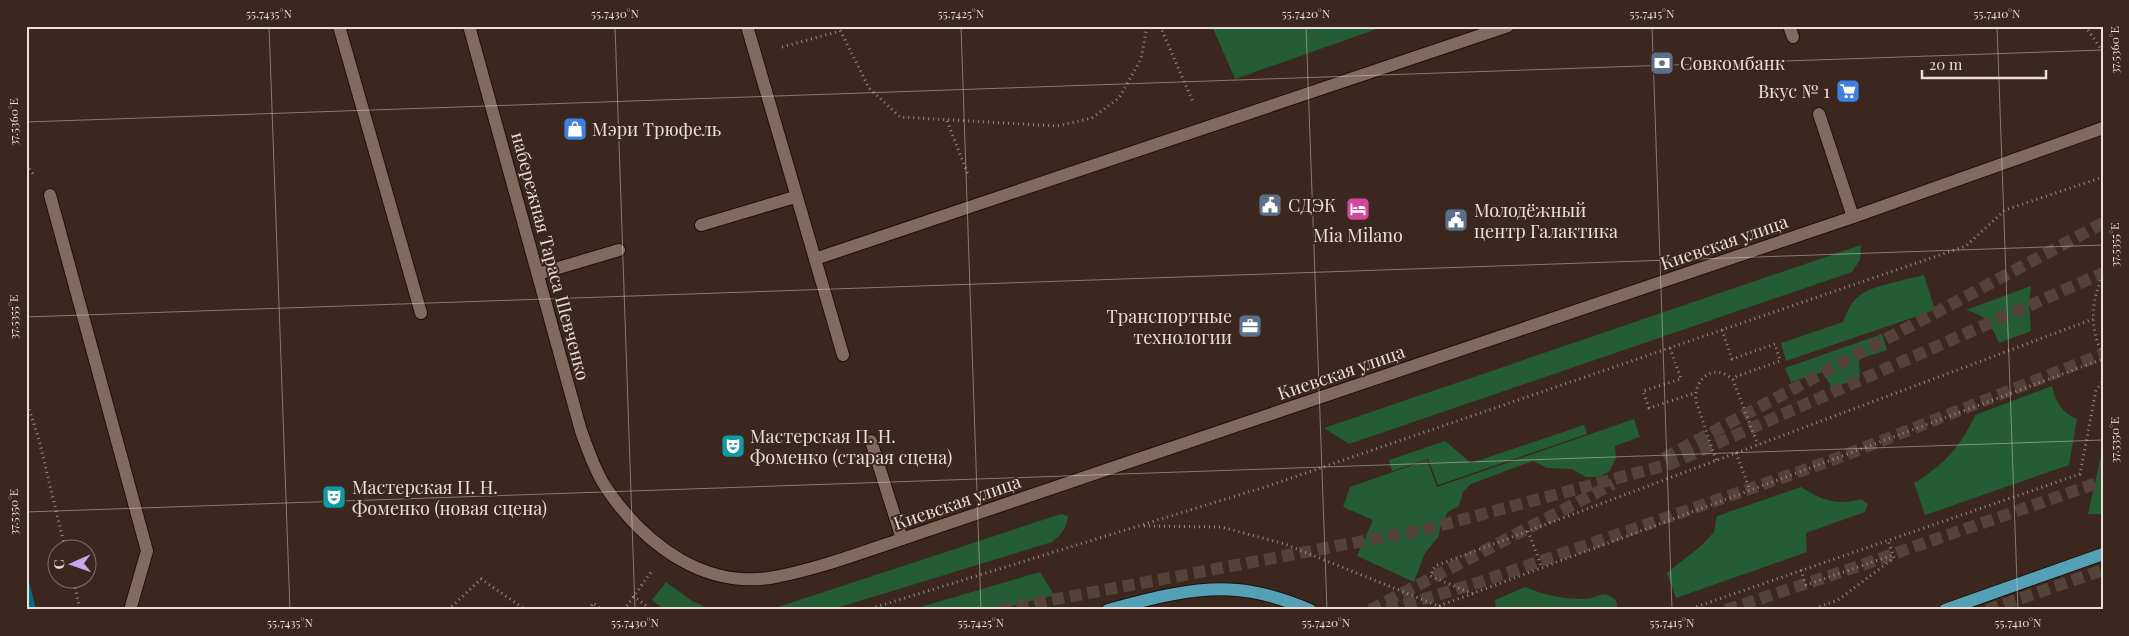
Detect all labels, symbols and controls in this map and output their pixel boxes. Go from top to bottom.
text: 55.7435°N [246,5,292,21]
text: 55.7430°N [591,5,639,21]
text: 55.7425°N [938,5,985,21]
text: 55.7420°N [1282,5,1331,21]
text: 55.7415°N [1629,5,1675,21]
text: 55.7410°N [1973,5,2021,21]
text: 37.5360°E [2106,26,2122,74]
scale bar [1922,48,2045,80]
bank icon: Совкомбанк [1649,50,1675,76]
place label: Совкомбанк [1680,51,1785,75]
text: 20 m [1929,54,1963,74]
supermarket icon: Вкус № 1 [1835,78,1861,104]
place label: Вкус № 1 [1758,79,1830,103]
text: 37.5360°E [5,98,21,146]
shop icon: Мэри Трюфель [562,116,588,142]
place label: Мэри Трюфель [592,117,721,141]
street label: набережная Тараса Шевченко [506,129,596,383]
public building icon: СДЭК [1257,192,1283,218]
place label: СДЭК [1288,193,1336,217]
hotel icon: Mia Milano [1345,196,1371,222]
place label: Молодёжный центр Галактика [1474,198,1618,243]
public building icon: Молодёжный центр Галактика [1443,207,1469,233]
street label: Киевская улица [1657,209,1791,275]
place label: Mia Milano [1313,223,1403,247]
text: 37.5355°E [2106,223,2122,267]
text: 37.5355°E [5,295,21,339]
place label: Транспортные технологии [1107,304,1232,349]
office icon: Транспортные технологии [1237,313,1263,339]
street label: Киевская улица [1274,339,1408,405]
text: 37.5350°E [2106,417,2122,463]
place label: Мастерская П. Н. Фоменко (старая сцена) [750,424,952,469]
theatre icon: Мастерская П. Н. Фоменко (старая сцена) [720,433,746,459]
street label: Киевская улица [890,469,1024,535]
place label: Мастерская П. Н. Фоменко (новая сцена) [352,475,547,520]
theatre icon: Мастерская П. Н. Фоменко (новая сцена) [321,484,347,510]
text: 37.5350°E [5,489,21,535]
north arrow [48,538,98,588]
text: С [49,559,68,570]
text: 55.7435°N [267,614,313,630]
text: 55.7430°N [611,614,659,630]
text: 55.7425°N [958,614,1005,630]
text: 55.7420°N [1302,614,1351,630]
text: 55.7415°N [1649,614,1695,630]
text: 55.7410°N [1994,614,2042,630]

